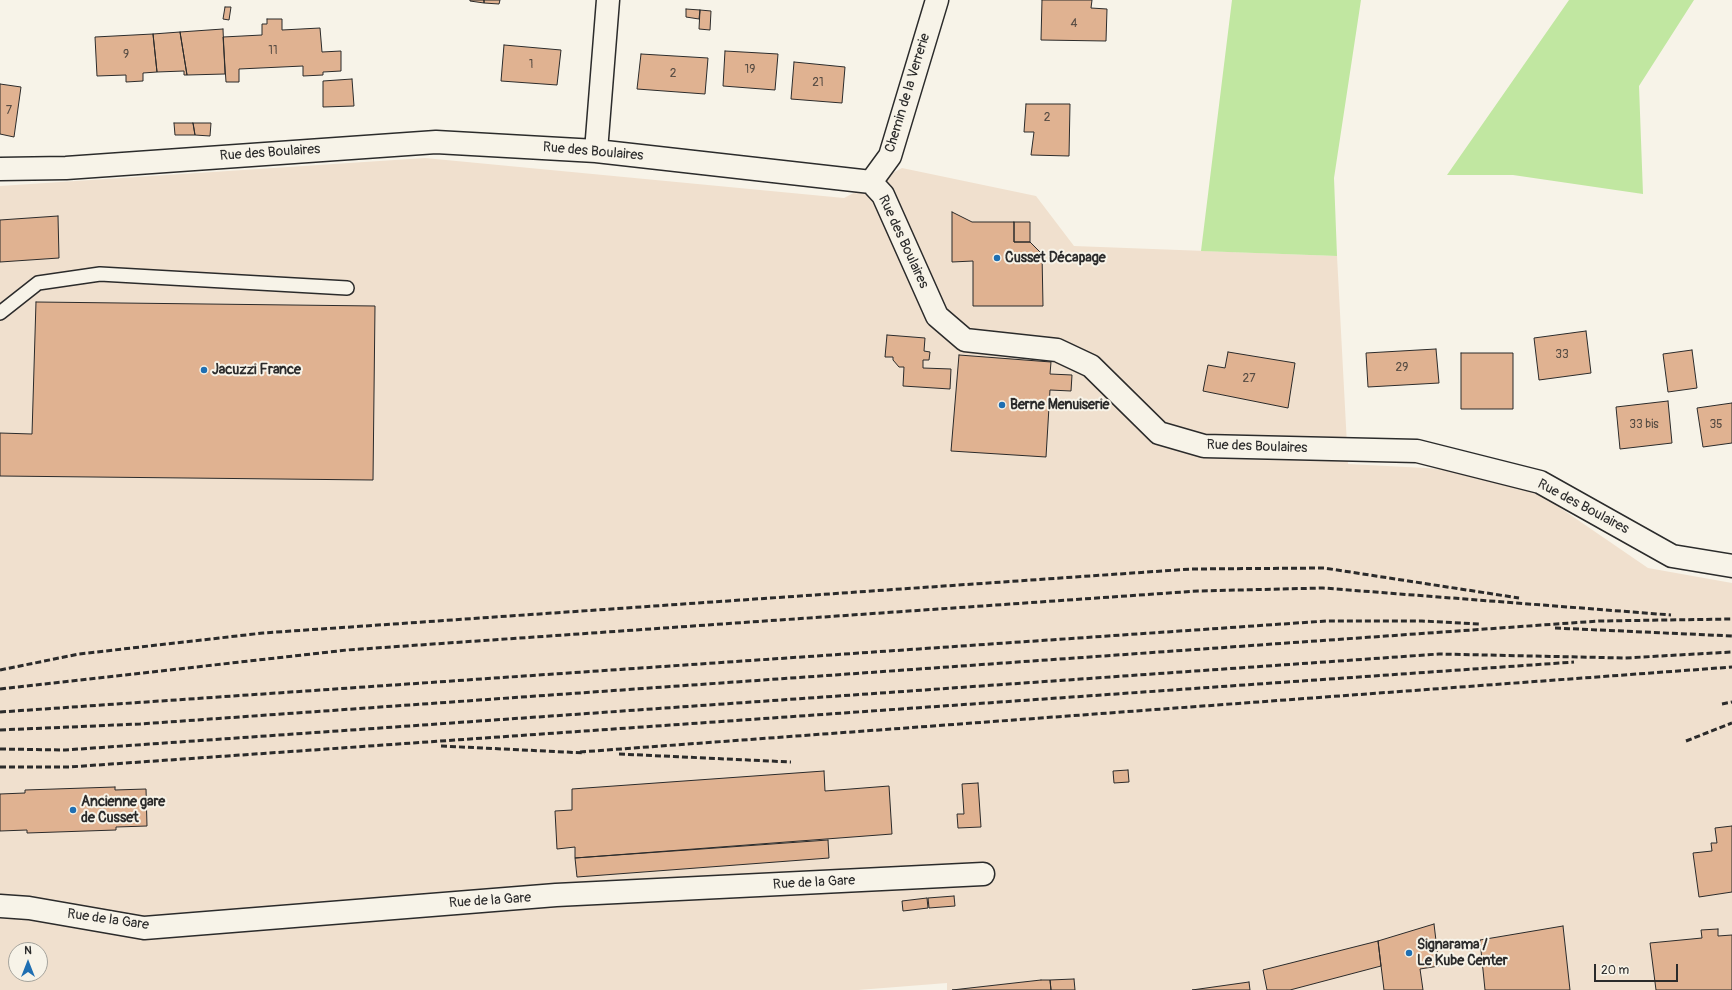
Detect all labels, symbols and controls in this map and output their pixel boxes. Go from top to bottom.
house number: 4 [1071,17,1077,31]
street label: Chemin de la Verrerie [882,31,934,155]
house number: 11 [268,44,278,58]
house number: 9 [123,48,129,62]
house number: 1 [529,58,533,72]
house number: 19 [745,63,755,77]
house number: 2 [670,67,676,81]
house number: 21 [812,76,824,90]
house number: 7 [6,104,12,118]
house number: 2 [1044,111,1050,125]
street label: Rue des Boulaires [542,139,644,165]
street label: Rue des Boulaires [219,141,321,165]
street label: Rue des Boulaires [874,193,932,291]
place label: Cusset Décapage [1005,250,1106,266]
marker: Cusset Décapage [992,253,1002,263]
house number: 33 [1555,348,1569,362]
house number: 29 [1396,361,1408,375]
place label: Jacuzzi France [212,362,301,378]
marker: Jacuzzi France [199,365,209,375]
house number: 27 [1242,372,1256,386]
place label: Berne Menuiserie [1010,397,1109,413]
marker: Berne Menuiserie [997,400,1007,410]
house number: 33 bis [1629,418,1659,432]
house number: 35 [1709,418,1723,432]
street label: Rue des Boulaires [1206,437,1308,457]
street label: Rue des Boulaires [1534,476,1632,538]
place label: Ancienne gare de Cusset [81,794,165,826]
marker: Ancienne gare de Cusset [68,805,78,815]
street label: Rue de la Gare [772,872,856,894]
street label: Rue de la Gare [448,890,532,912]
street label: Rue de la Gare [66,906,150,934]
place label: Signarama / Le Kube Center [1417,937,1508,970]
north arrow [8,942,48,982]
text: N [24,944,32,957]
marker: Signarama / Le Kube Center [1404,948,1414,958]
scale bar [1596,956,1680,982]
text: 20 m [1601,963,1629,978]

